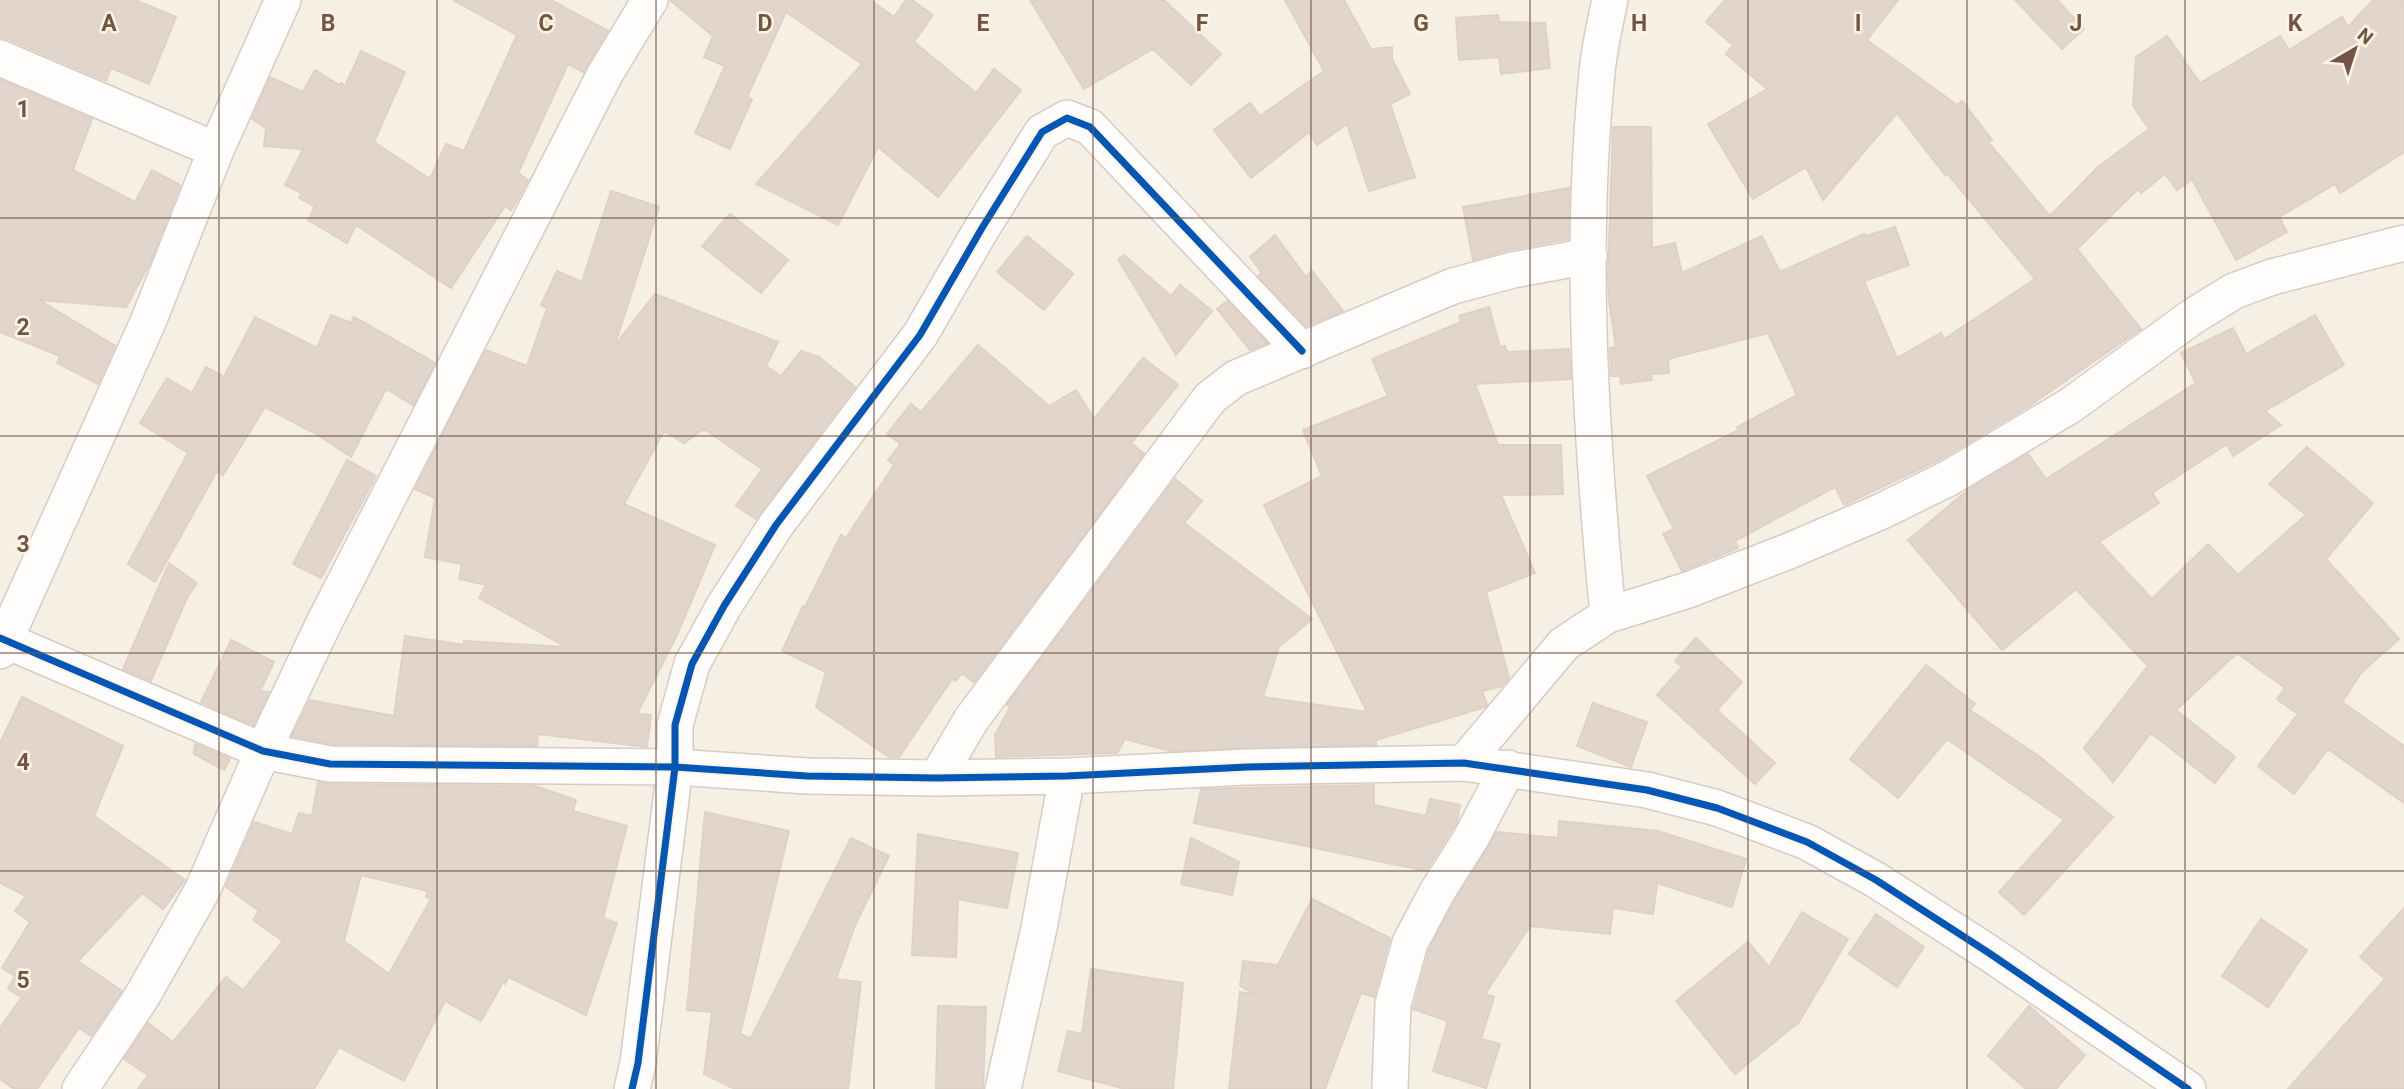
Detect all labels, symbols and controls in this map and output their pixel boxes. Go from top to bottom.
text: A [101,10,117,37]
text: B [321,10,335,37]
text: C [538,10,554,37]
text: D [758,10,772,37]
text: E [977,10,990,37]
text: F [1196,10,1209,37]
text: G [1413,10,1429,37]
text: H [1631,10,1647,37]
text: I [1855,10,1861,37]
text: J [2070,10,2082,37]
text: K [2288,10,2303,37]
north arrow [2320,14,2390,84]
text: N [2353,23,2378,49]
text: 1 [16,96,30,123]
text: 2 [16,314,30,341]
text: 3 [16,531,30,558]
text: 4 [16,749,30,776]
text: 5 [16,967,30,994]

